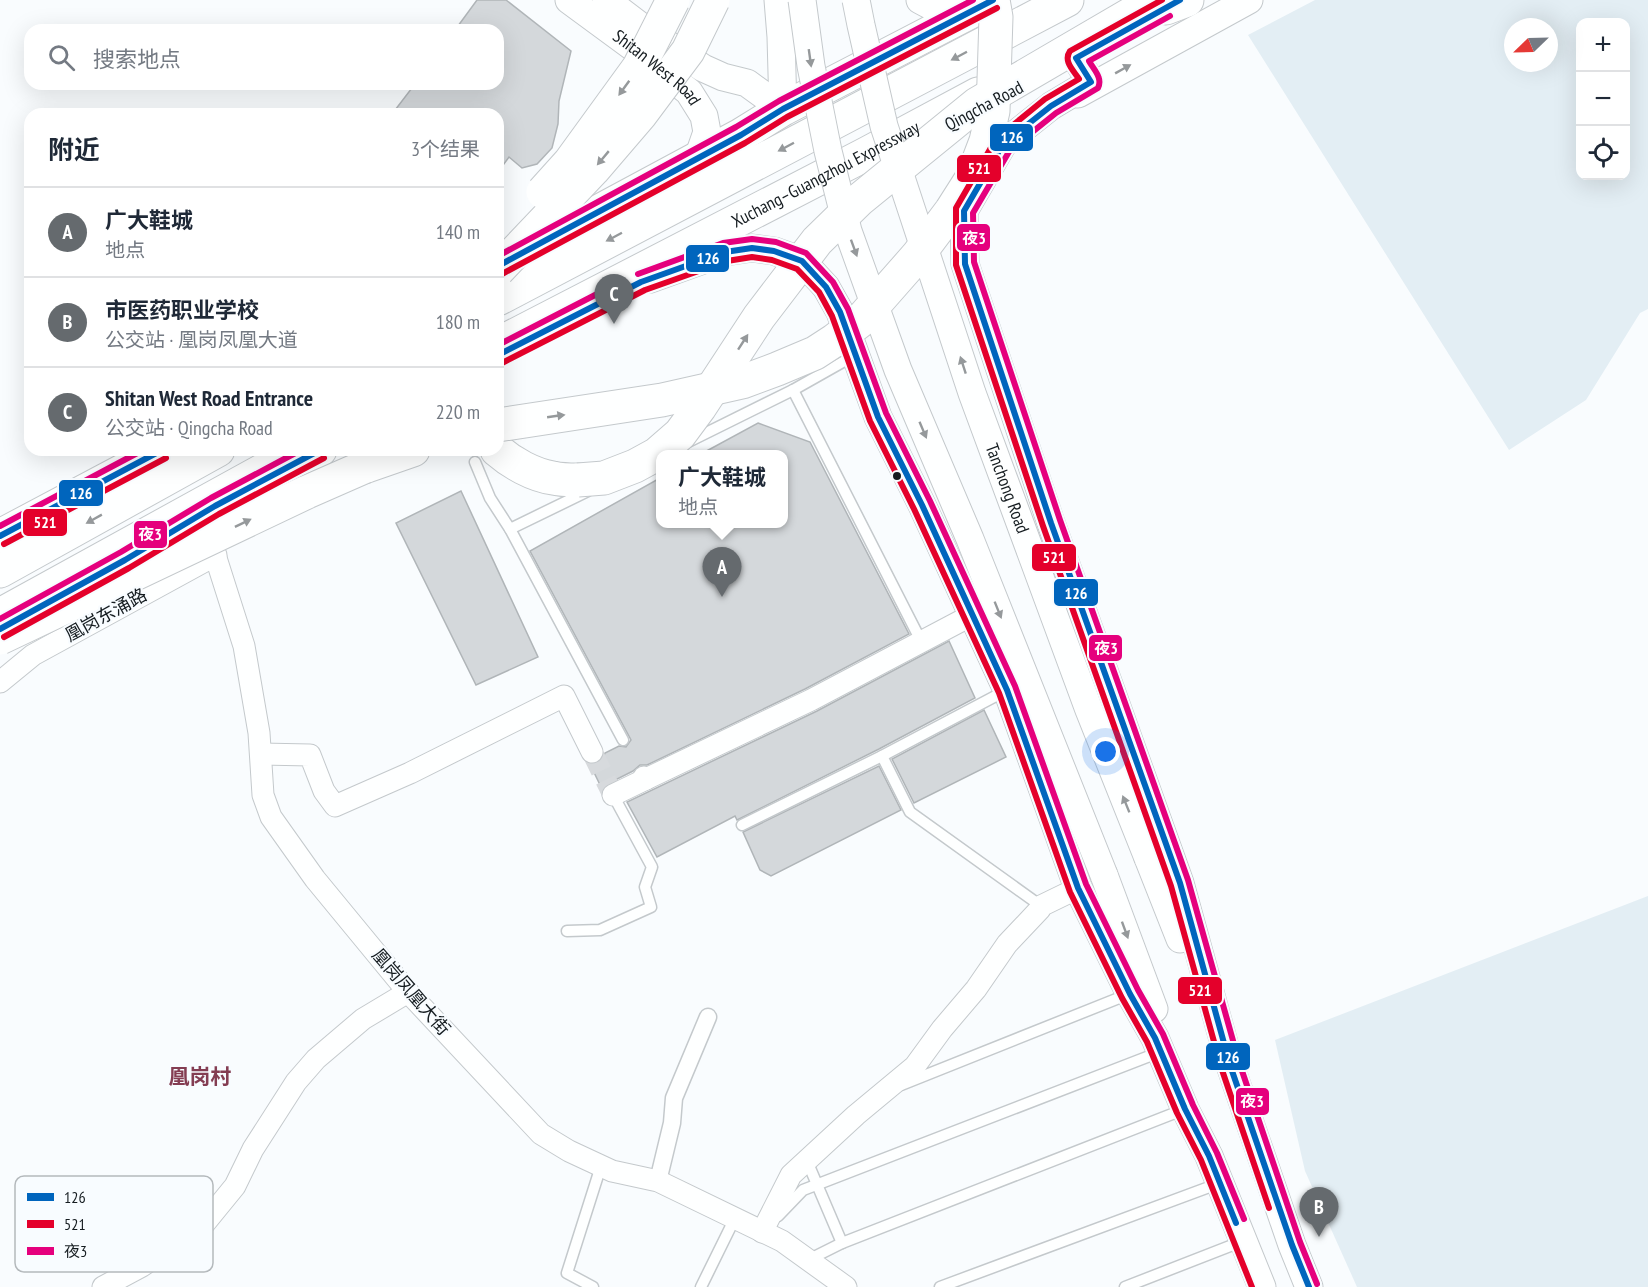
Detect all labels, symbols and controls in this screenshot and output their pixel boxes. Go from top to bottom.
north arrow [1504,18,1558,72]
map controls [1576,18,1630,180]
button: + [1576,18,1630,72]
search box [24,24,504,90]
street label: Shitan West Road [609,24,706,109]
icon: search [45,41,78,74]
text: 搜索地点 [93,45,181,73]
one-way arrow [805,49,814,68]
one-way arrow [950,51,967,61]
one-way arrow [1115,64,1132,74]
button: − [1576,72,1630,126]
street label: Qingcha Road [941,75,1027,136]
one-way arrow [618,79,630,95]
street label: Xuchang–Guangzhou Expressway [728,115,924,232]
line badge: 126 [989,123,1034,152]
button: locate [1576,126,1630,180]
text: 126 [1001,127,1024,147]
text: 附近 [48,133,100,166]
text: 3个结果 [411,136,480,162]
one-way arrow [778,142,795,152]
one-way arrow [597,150,610,165]
line badge: 521 [956,154,1002,183]
text: 521 [968,158,990,178]
text: 广大鞋城 [105,206,193,234]
text: A [62,219,73,245]
text: 140 m [436,219,480,245]
line badge: 夜3 [956,223,991,252]
text: 夜3 [962,228,986,248]
one-way arrow [605,233,622,242]
text: 地点 [105,237,145,263]
one-way arrow [850,239,859,257]
line badge: 126 [685,244,730,273]
text: 126 [697,248,720,268]
pin: C [594,274,634,324]
text: 市医药职业学校 [105,296,259,324]
text: B [63,309,72,335]
text: 180 m [436,309,480,335]
text: 公交站 · 凰岗凤凰大道 [105,327,298,353]
one-way arrow [737,334,748,350]
one-way arrow [958,356,967,374]
text: Shitan West Road Entrance [105,384,313,412]
text: C [63,399,72,425]
text: 220 m [436,399,480,425]
one-way arrow [546,412,565,421]
text: 公交站 · Qingcha Road [105,415,273,441]
one-way arrow [919,421,929,439]
street label: Tanchong Road [981,440,1035,536]
popup [656,450,788,528]
text: 广大鞋城 [678,463,766,491]
unlabelled marker [891,470,903,482]
line badge: 126 [58,479,104,507]
text: 126 [70,483,93,503]
text: 地点 [678,494,718,520]
line badge: 521 [22,508,68,537]
text: 521 [34,512,56,532]
one-way arrow [85,514,102,524]
one-way arrow [234,518,251,527]
line badge: 夜3 [133,520,168,549]
text: 夜3 [138,524,162,544]
line badge: 521 [1031,543,1077,572]
text: 521 [1043,547,1065,567]
pin: A [702,548,742,597]
line badge: 126 [1053,578,1099,607]
street label: 凰岗东涌路 [61,583,151,646]
text: 126 [1065,583,1088,603]
one-way arrow [994,601,1004,619]
line badge: 夜3 [1088,634,1123,662]
text: 夜3 [1094,638,1118,658]
your location [1091,737,1120,766]
one-way arrow [1121,795,1130,813]
one-way arrow [1121,921,1130,939]
street label: 凰岗凤凰大街 [367,943,455,1040]
line badge: 521 [1177,976,1223,1005]
text: 521 [1189,980,1211,1000]
line badge: 126 [1205,1042,1251,1071]
text: 126 [1217,1047,1240,1067]
district label: 凰岗村 [169,1063,232,1090]
line badge: 夜3 [1235,1087,1270,1116]
text: 夜3 [1240,1091,1264,1111]
legend [15,1176,213,1272]
text: 126 [64,1187,86,1207]
pin: B [1300,1188,1338,1237]
text: 521 [64,1214,86,1234]
text: 夜3 [64,1241,87,1261]

